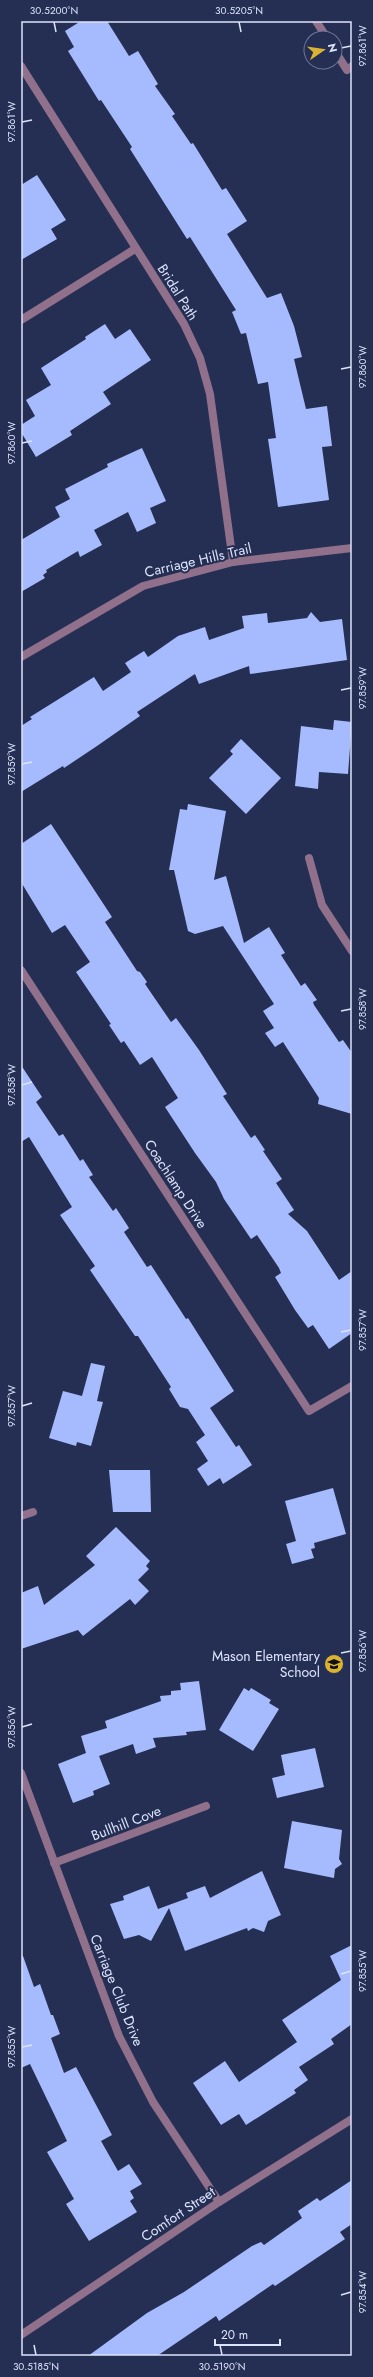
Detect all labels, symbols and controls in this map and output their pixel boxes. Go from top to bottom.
text: 30.5200°N [30,3,78,18]
text: 30.5205°N [215,3,263,18]
text: 97.861°W [355,25,370,67]
north arrow [303,30,343,70]
text: N [324,42,342,54]
text: 97.861°W [4,101,19,143]
street label: Bridal Path [153,260,203,324]
text: 97.860°W [355,346,370,388]
text: 97.860°W [4,422,19,464]
street label: Carriage Hills Trail [142,538,254,582]
text: 97.859°W [355,667,370,709]
text: 97.859°W [4,743,19,785]
text: 97.858°W [355,988,370,1030]
text: 97.858°W [4,1064,19,1106]
street label: Coachlamp Drive [140,1136,212,1232]
text: 97.857°W [355,1309,370,1351]
text: 97.857°W [4,1385,19,1427]
text: 97.856°W [355,1630,370,1672]
place label: Mason Elementary School [212,1646,321,1682]
school or university icon: Mason Elementary School [323,1653,345,1675]
text: 97.856°W [4,1706,19,1748]
street label: Bullhill Cove [88,1801,164,1845]
street label: Carriage Club Drive [85,1931,149,2049]
text: 97.855°W [355,1950,370,1992]
text: 97.855°W [4,2026,19,2068]
street label: Comfort Street [137,2181,220,2246]
text: 97.854°W [355,2271,370,2313]
scale bar [215,2321,280,2347]
text: 20 m [221,2326,248,2344]
text: 30.5185°N [13,2359,59,2374]
text: 30.5190°N [199,2359,245,2374]

